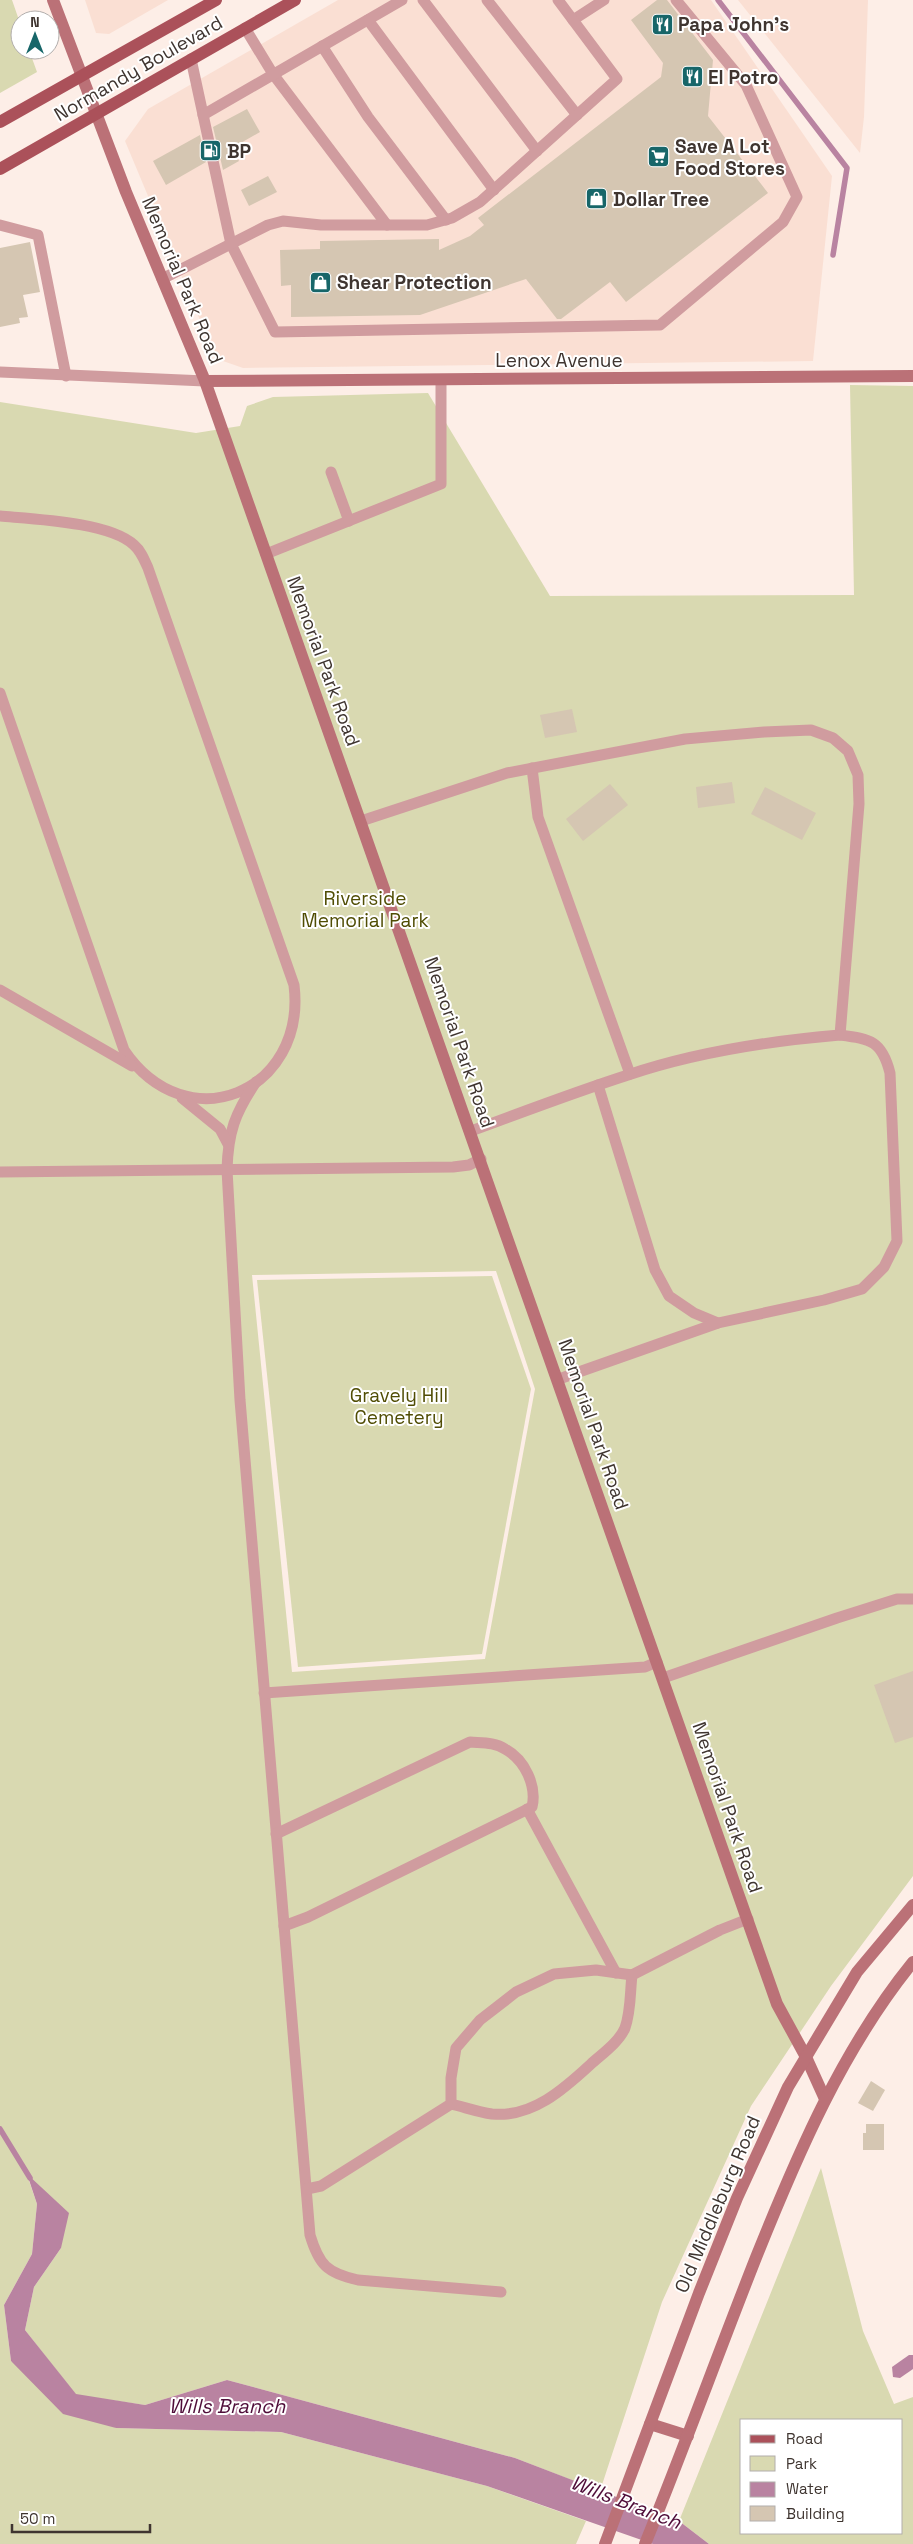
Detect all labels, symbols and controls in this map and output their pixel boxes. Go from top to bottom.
north arrow [10,10,60,60]
street label: Normandy Boulevard [49,10,227,127]
restaurant icon: Papa John's [650,12,674,36]
place label: Papa John's [678,12,789,37]
text: N [30,13,40,31]
restaurant icon: El Potro [680,65,704,89]
place label: El Potro [708,65,778,90]
place label: Save A Lot Food Stores [675,134,785,181]
fuel station icon: BP [199,139,223,163]
place label: BP [227,139,251,164]
supermarket icon: Save A Lot Food Stores [647,145,671,169]
shop icon: Dollar Tree [585,187,609,211]
place label: Dollar Tree [613,187,709,212]
street label: Memorial Park Road [136,193,229,368]
shop icon: Shear Protection [309,270,333,294]
place label: Shear Protection [337,270,492,295]
street label: Lenox Avenue [495,348,623,373]
street label: Memorial Park Road [281,573,366,750]
park label: Riverside Memorial Park [301,886,429,933]
street label: Memorial Park Road [419,953,500,1131]
street label: Memorial Park Road [553,1335,634,1513]
park label: Gravely Hill Cemetery [350,1383,448,1430]
street label: Memorial Park Road [687,1718,768,1896]
street label: Old Middleburg Road [669,2112,766,2297]
water label: Wills Branch [169,2393,286,2419]
legend [740,2419,903,2534]
text: Road [786,2429,823,2448]
text: Park [786,2454,817,2473]
water label: Wills Branch [567,2469,686,2535]
text: Water [786,2479,829,2498]
scale bar [12,2502,150,2534]
text: Building [786,2504,845,2523]
text: 50 m [20,2509,55,2528]

